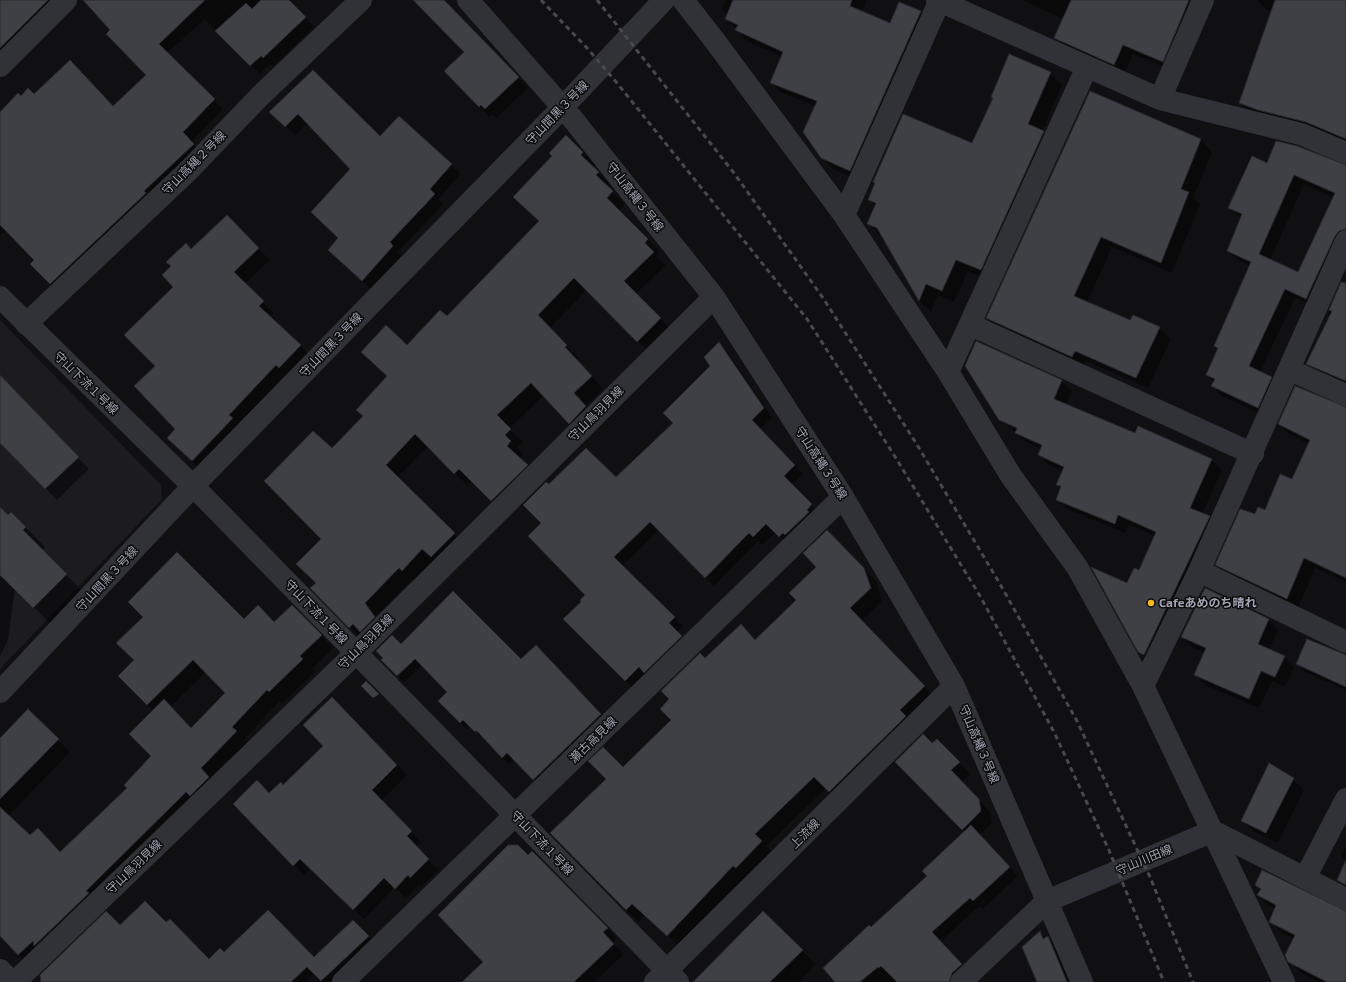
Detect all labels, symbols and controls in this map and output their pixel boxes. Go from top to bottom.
street label: 守山間黒３号線 [523,78,591,148]
street label: 守山高縄２号線 [159,128,229,198]
street label: 守山高縄３号線 [603,159,667,235]
street label: 守山間黒３号線 [297,310,365,380]
street label: 守山下流１号線 [51,349,121,417]
street label: 守山鳥羽見線 [565,383,627,445]
street label: 守山高縄３号線 [792,424,850,502]
street label: 守山間黒３号線 [73,543,141,615]
street label: 守山下流１号線 [282,577,350,647]
place label: Cafeあめのち晴れ [1159,596,1256,610]
marker: Cafeあめのち晴れ [1146,598,1156,608]
street label: 守山鳥羽見線 [335,611,397,673]
street label: 守山高縄３号線 [956,703,1002,785]
street label: 瀬古高見線 [566,714,620,766]
street label: 守山下流１号線 [508,808,576,878]
street label: 上流線 [787,816,823,852]
street label: 守山鳥羽見線 [103,837,165,897]
street label: 守山川田線 [1114,842,1174,878]

